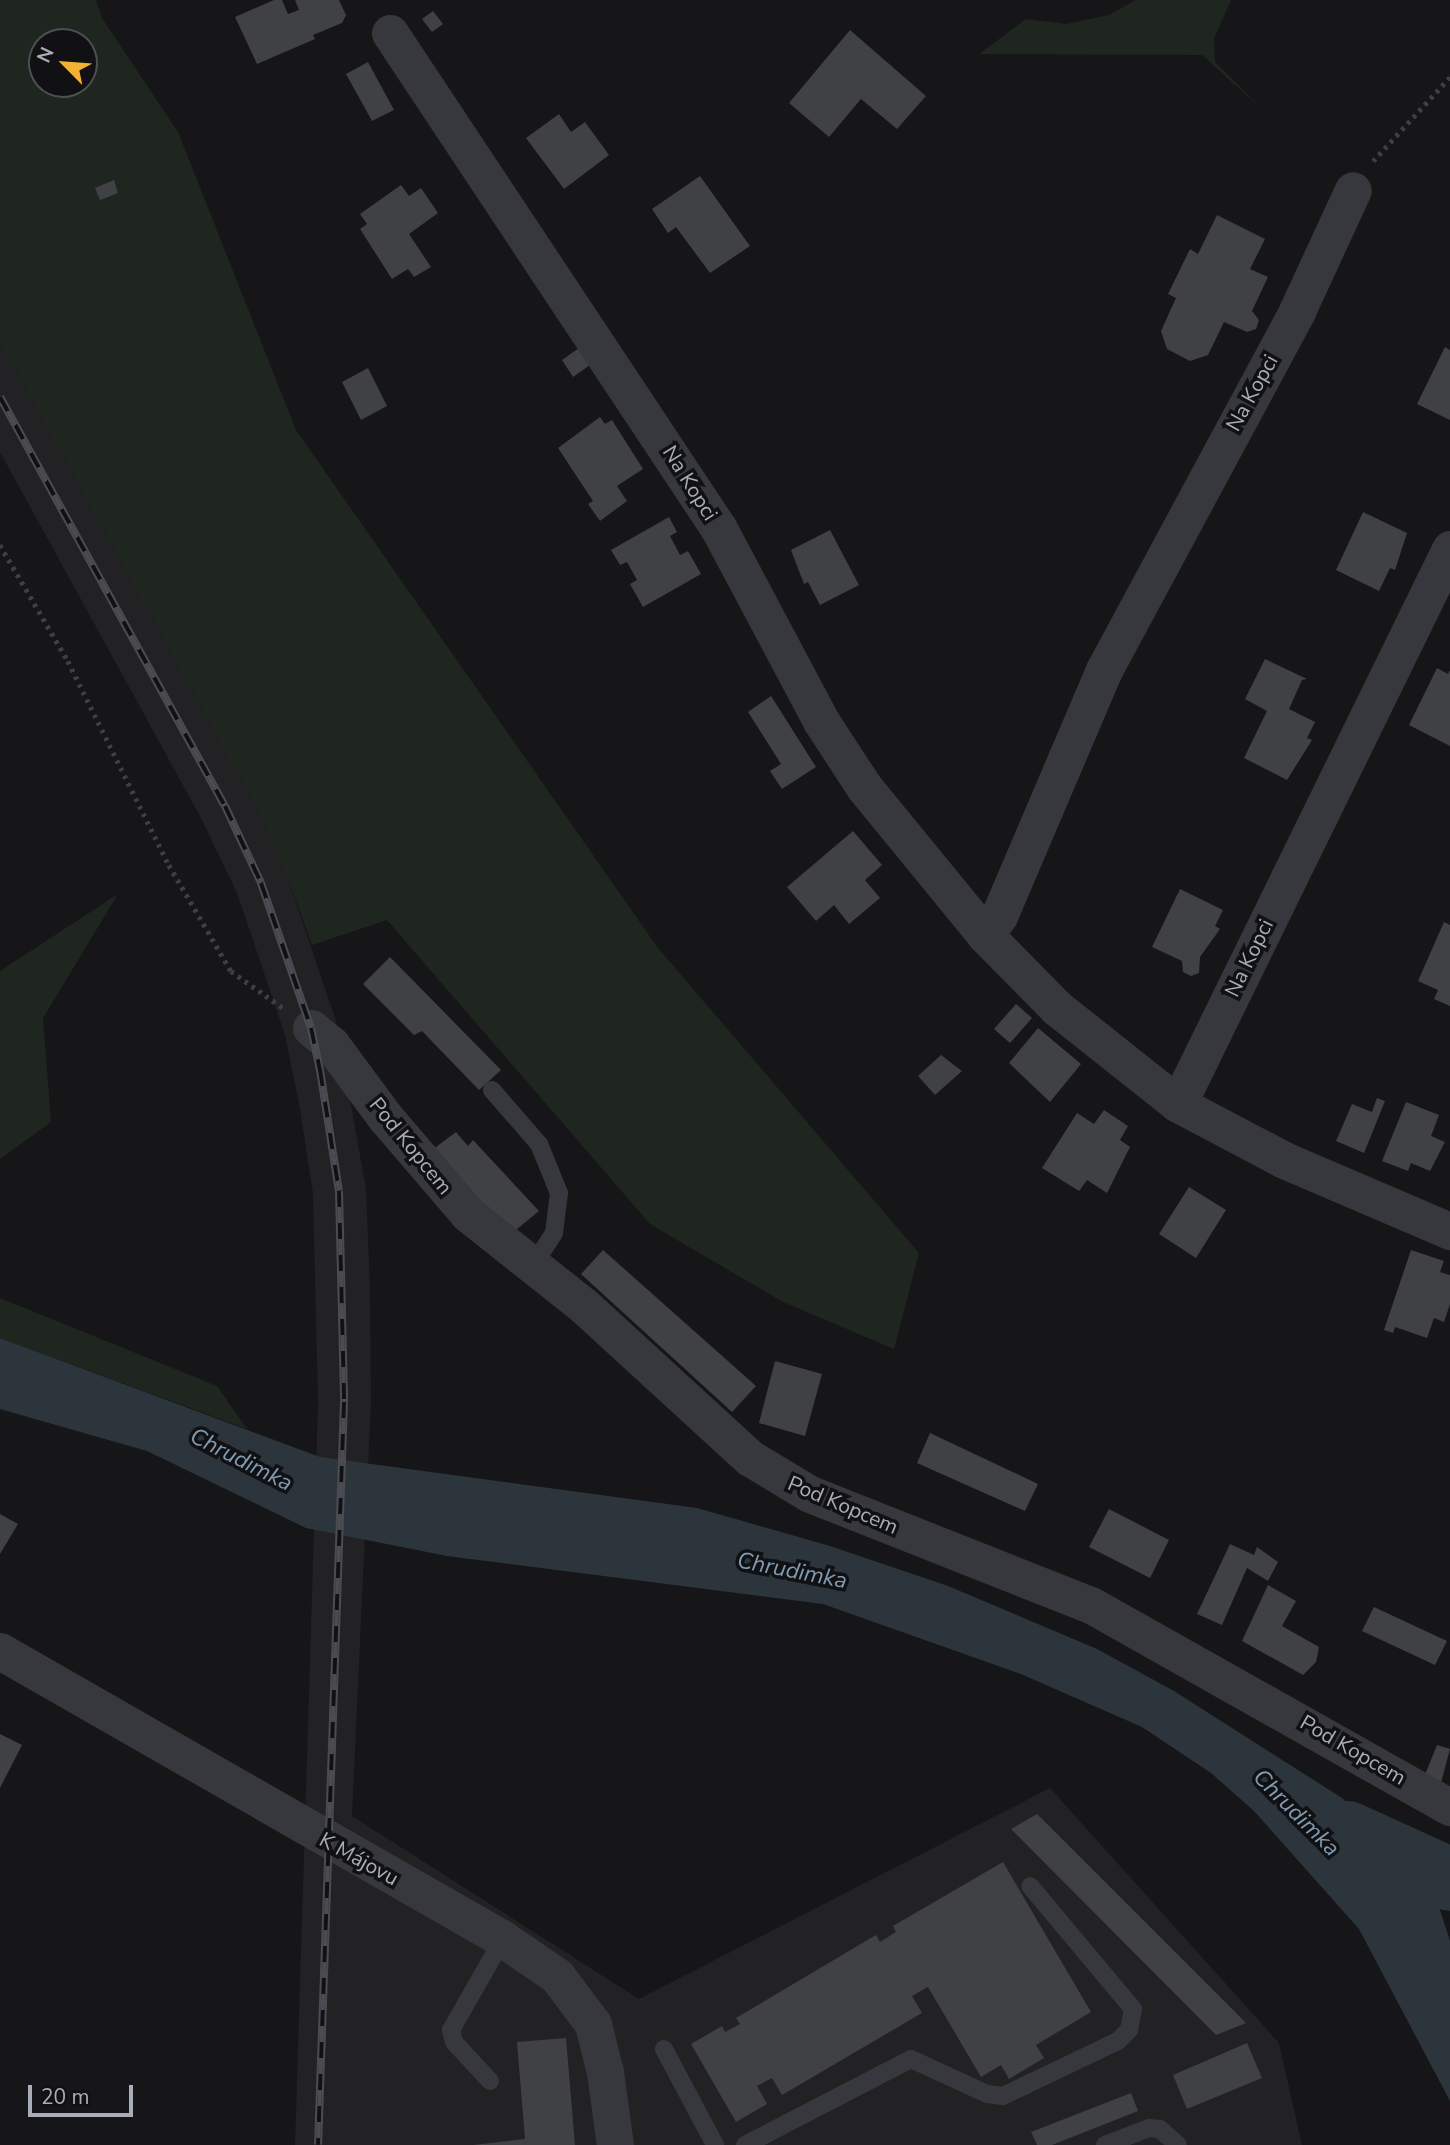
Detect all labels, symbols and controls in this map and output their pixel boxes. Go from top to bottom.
north arrow [28,28,98,98]
text: N [31,43,61,67]
street label: Na Kopci [1221,350,1283,436]
street label: Na Kopci [657,441,723,525]
street label: Na Kopci [1219,915,1279,1001]
street label: Pod Kopcem [364,1092,458,1200]
water label: Chrudimka [185,1422,297,1498]
street label: Pod Kopcem [784,1470,902,1540]
water label: Chrudimka [735,1547,849,1595]
street label: Pod Kopcem [1296,1710,1410,1790]
water label: Chrudimka [1247,1764,1345,1862]
street label: K Májovu [315,1827,403,1891]
scale bar [32,2072,136,2116]
text: 20 m [41,2083,90,2111]

